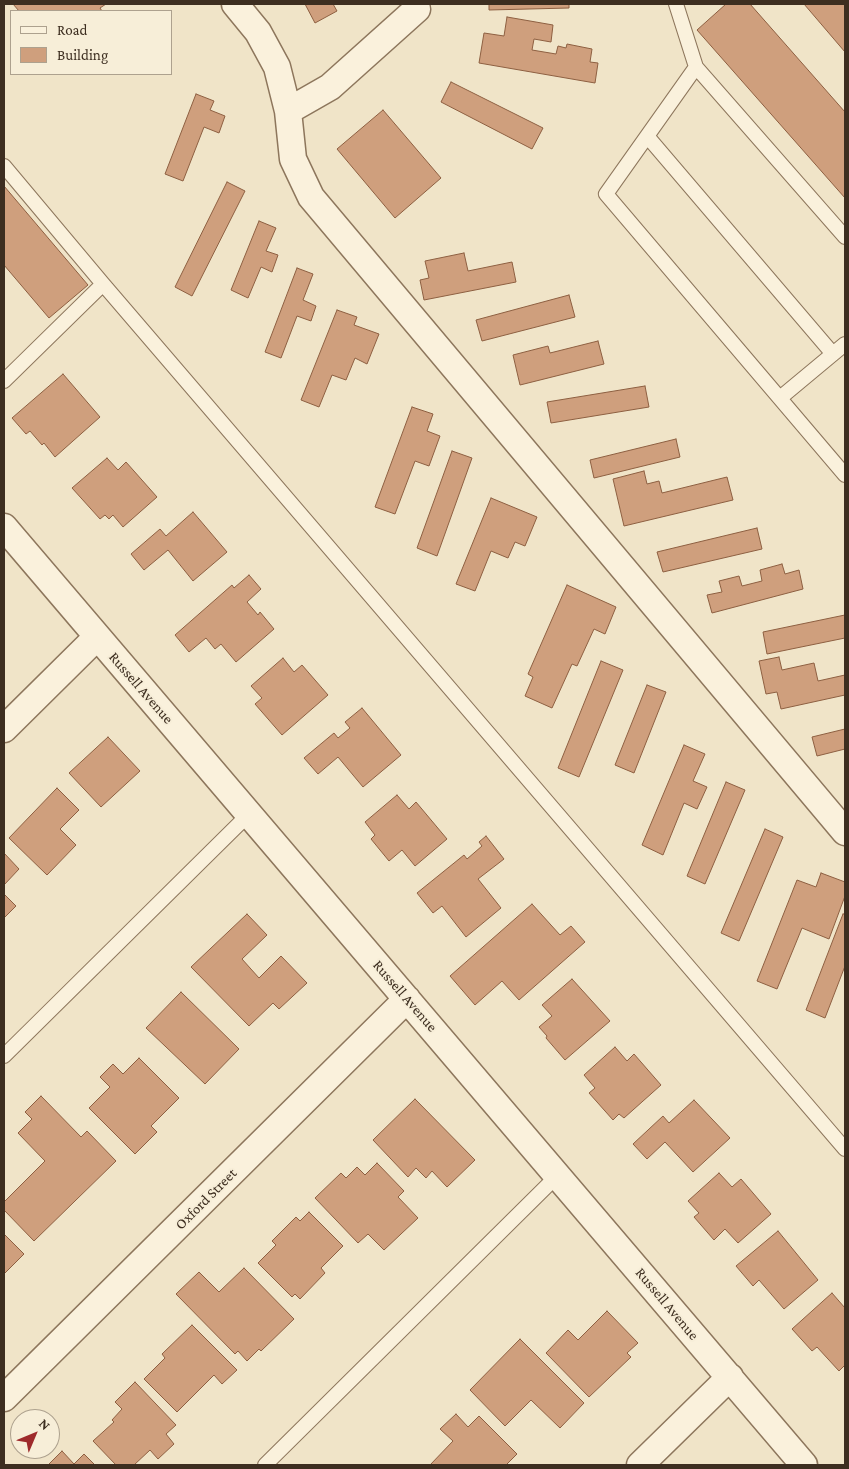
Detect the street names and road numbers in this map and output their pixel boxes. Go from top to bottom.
street label: Russell Avenue [105,648,177,728]
street label: Russell Avenue [369,956,441,1036]
street label: Oxford Street [171,1164,241,1234]
street label: Russell Avenue [631,1264,703,1344]

